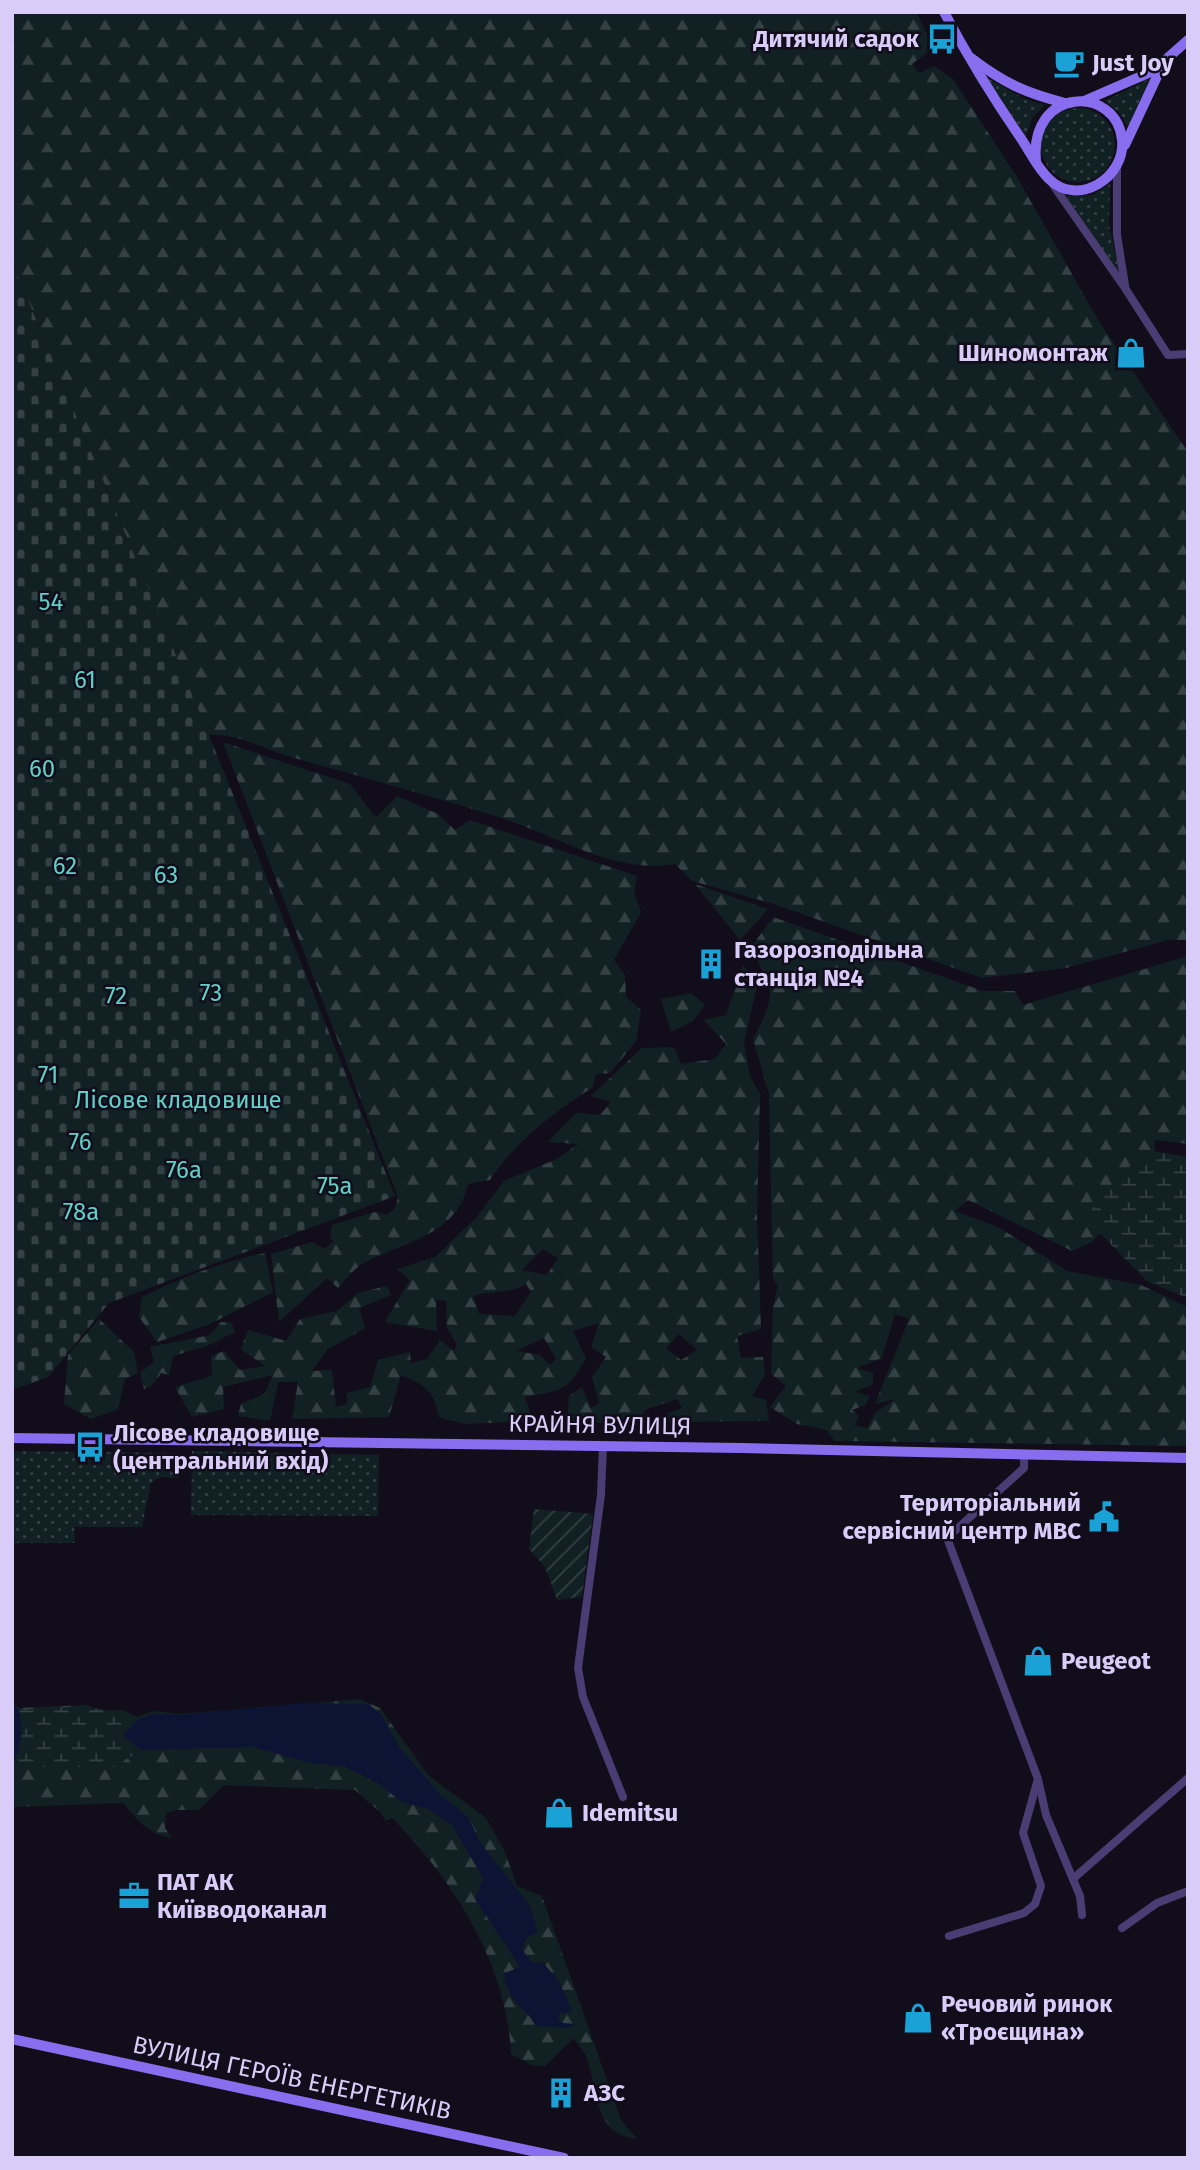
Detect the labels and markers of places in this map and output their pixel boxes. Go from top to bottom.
bus stop icon: Дитячий садок [925,22,959,56]
place label: Дитячий садок [752,25,920,53]
cafe icon: Just Joy [1052,46,1086,80]
place label: Just Joy [1091,49,1174,77]
shop icon: Шиномонтаж [1114,336,1148,370]
place label: Шиномонтаж [958,339,1109,367]
place label: Газорозподільна станція №4 [734,936,924,992]
building icon: Газорозподільна станція №4 [694,947,728,981]
place label: Лісове кладовище (центральний вхід) [113,1419,329,1475]
bus stop icon: Лісове кладовище (центральний вхід) [73,1430,107,1464]
place label: Територіальний сервісний центр МВС [843,1489,1081,1545]
public building icon: Територіальний сервісний центр МВС [1087,1500,1121,1534]
shop icon: Peugeot [1021,1644,1055,1678]
place label: Peugeot [1061,1647,1152,1675]
shop icon: Idemitsu [542,1796,576,1830]
place label: Idemitsu [582,1799,678,1827]
place label: ПАТ АК Київводоканал [157,1868,327,1924]
office icon: ПАТ АК Київводоканал [117,1879,151,1913]
place label: Речовий ринок «Троєщина» [941,1990,1113,2046]
shop icon: Речовий ринок «Троєщина» [901,2001,935,2035]
building icon: АЗС [544,2076,578,2110]
place label: АЗС [583,2079,625,2107]

